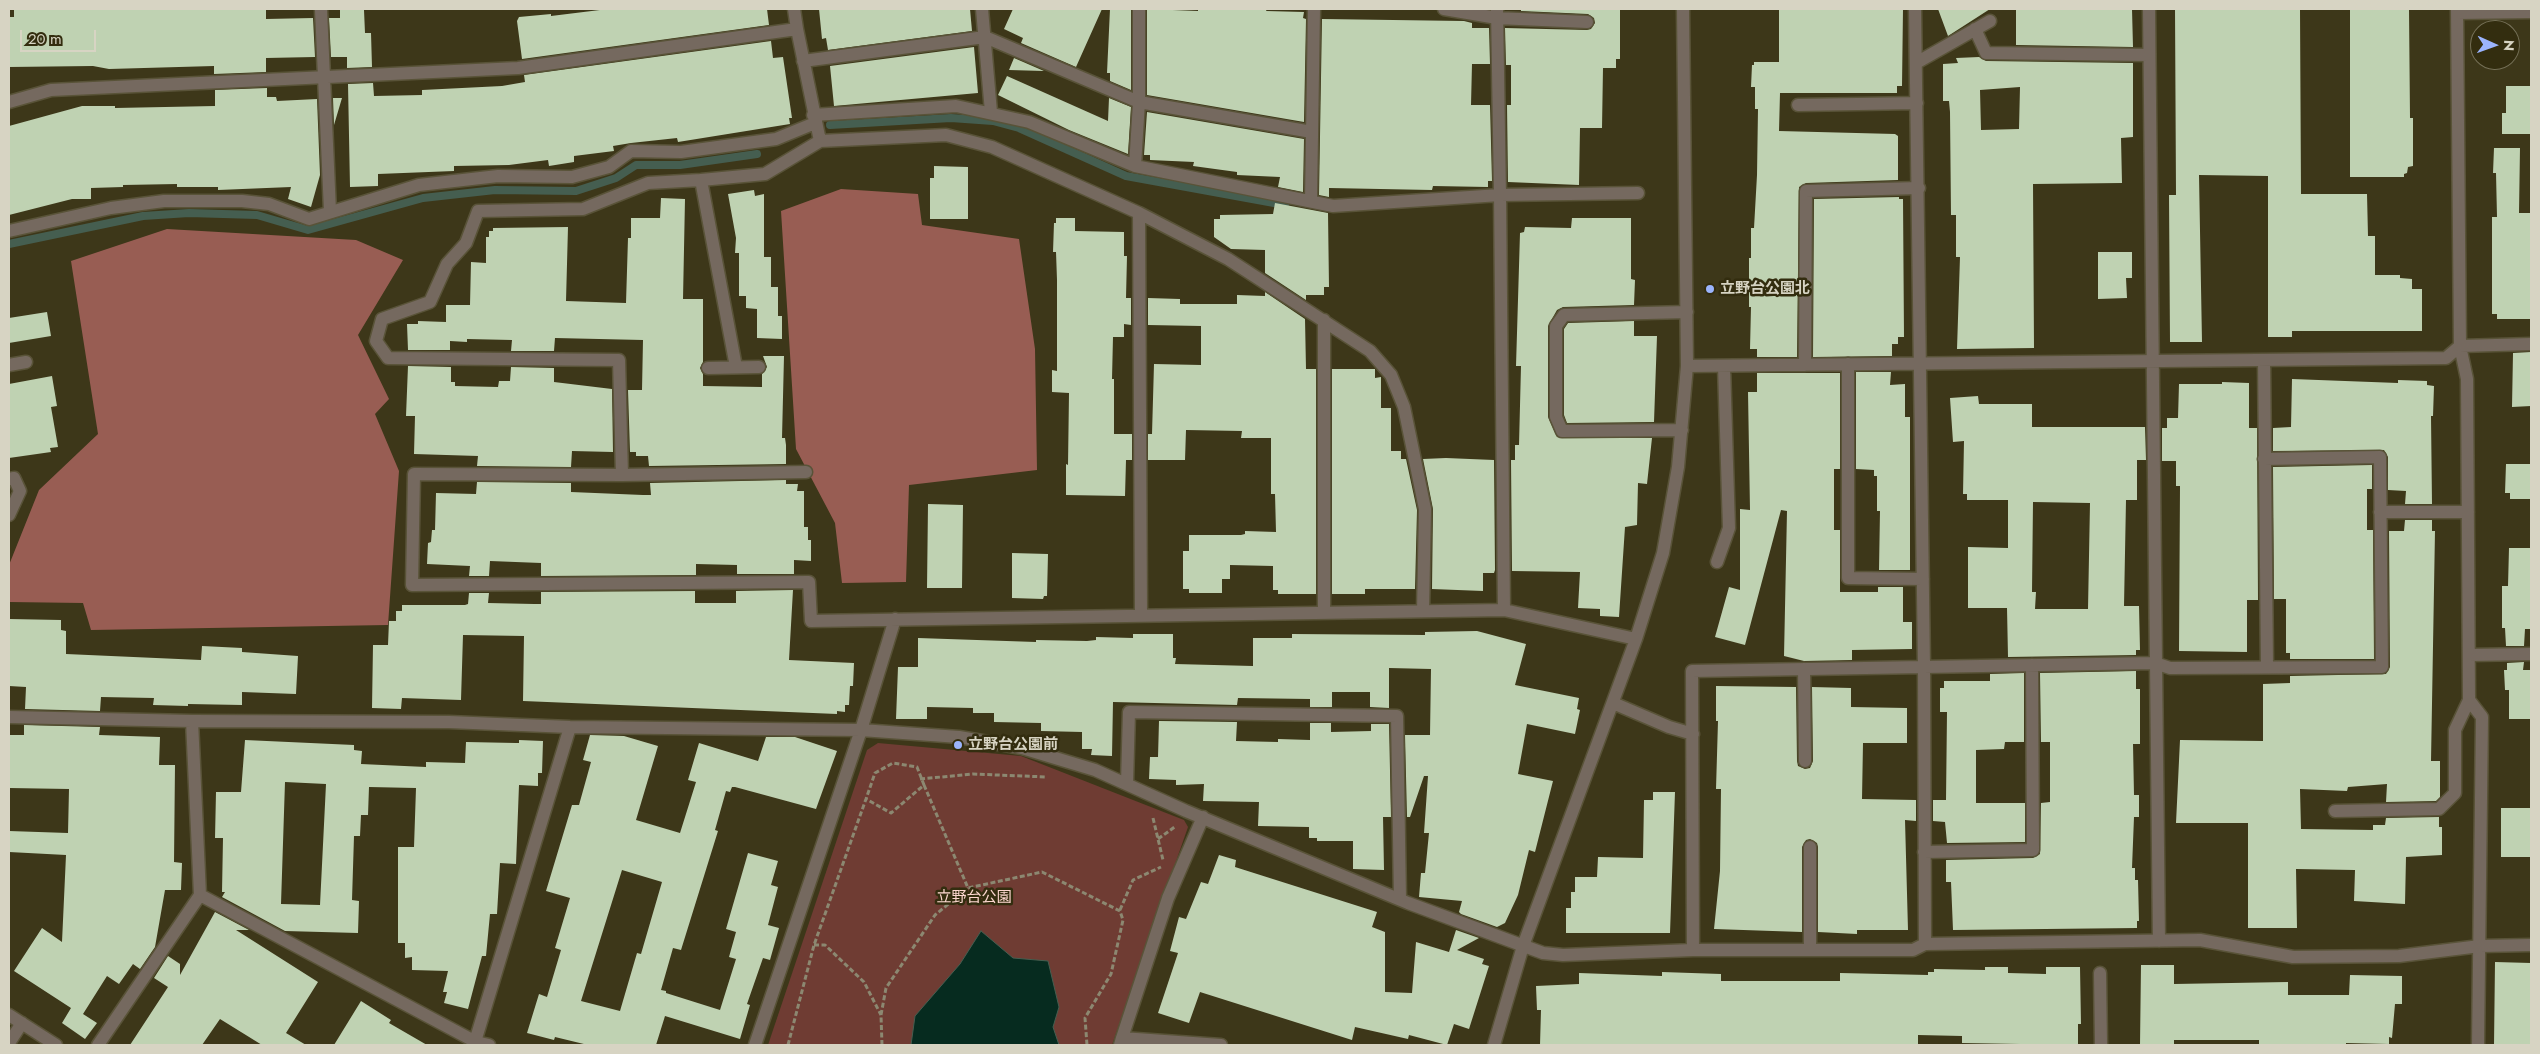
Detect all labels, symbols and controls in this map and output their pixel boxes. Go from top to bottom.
scale bar [22,20,99,52]
north arrow [2470,20,2520,70]
text: 20 m [28,28,62,50]
text: N [2499,40,2519,51]
place label: 立野台公園北 [1720,280,1810,298]
marker: 立野台公園北 [1704,283,1716,295]
place label: 立野台公園前 [968,736,1058,754]
marker: 立野台公園前 [952,739,964,751]
park label: 立野台公園 [937,889,1011,907]

